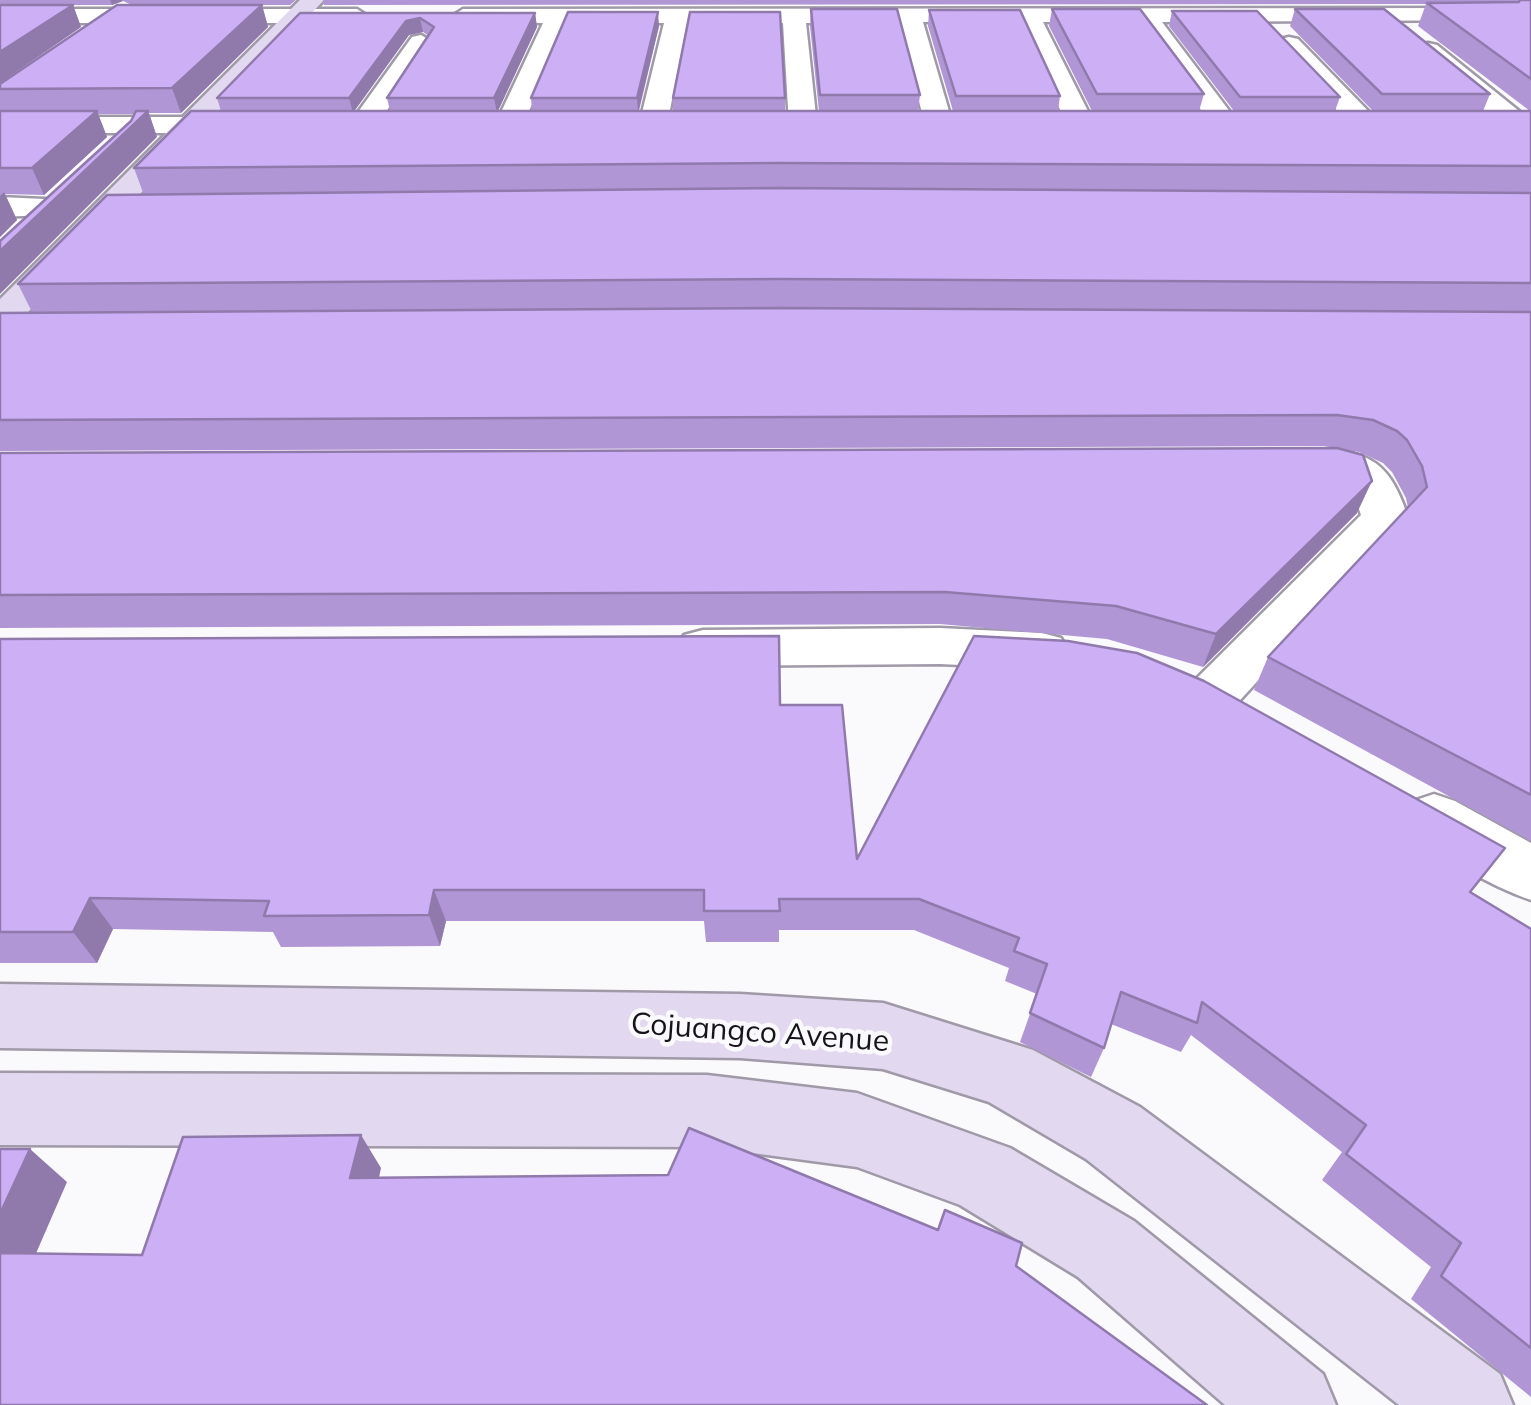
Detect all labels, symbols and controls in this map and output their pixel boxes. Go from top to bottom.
street label: Cojuangco Avenue [630,1006,890,1060]

